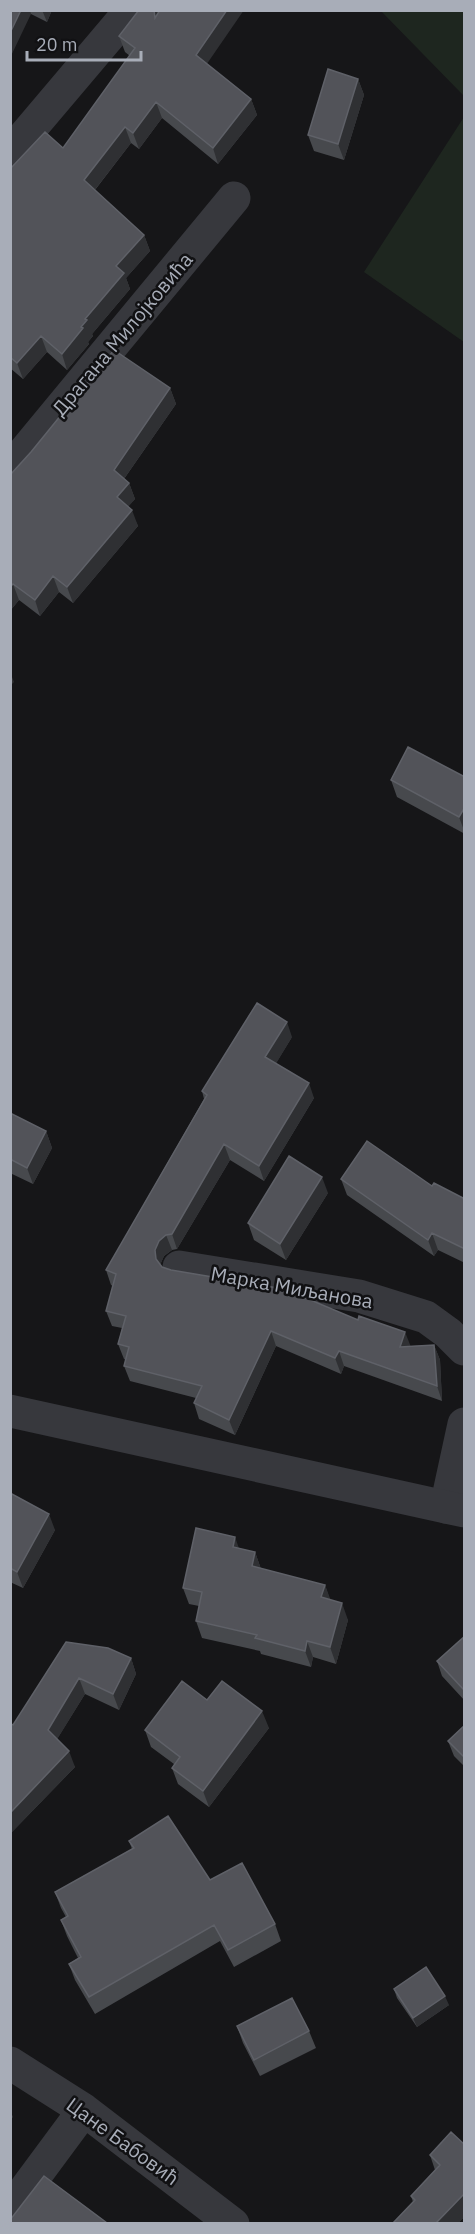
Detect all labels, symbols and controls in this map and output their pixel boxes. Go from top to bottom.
scale bar [27,24,141,62]
text: 20 m [36,33,78,56]
street label: Драгана Милојковића [46,246,199,421]
street label: Марка Миљанова [209,1259,376,1315]
street label: Цане Бабовић [61,2091,185,2191]

